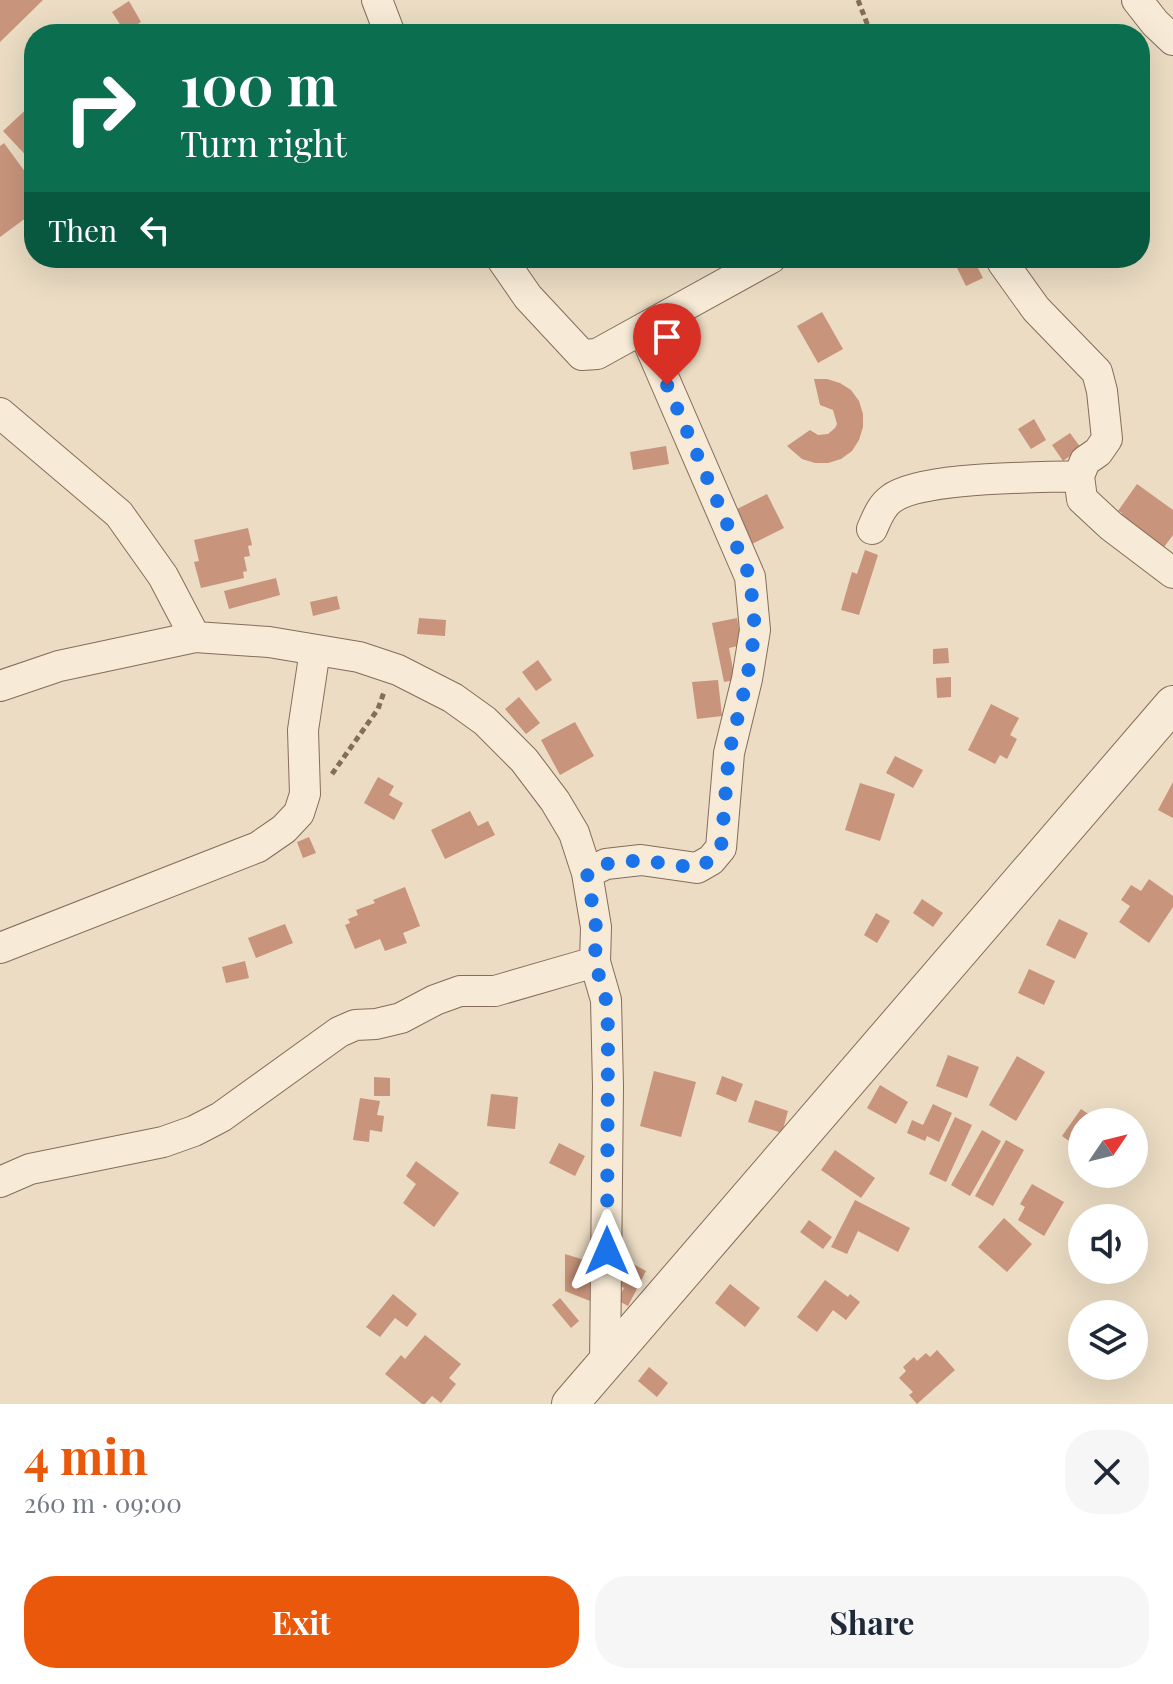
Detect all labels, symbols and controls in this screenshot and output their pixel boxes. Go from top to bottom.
text: 100 m [180,46,337,121]
icon: right [48,56,152,160]
text: Turn right [180,118,347,166]
icon: left [133,208,177,252]
text: Then [48,210,117,250]
pin [633,303,701,385]
icon: arrive [645,315,689,359]
north arrow [1068,1108,1148,1188]
map controls [1068,1108,1148,1380]
button: sound [1068,1204,1148,1284]
position arrow [565,1209,649,1293]
button: layers [1068,1300,1148,1380]
text: 4 min [24,1423,148,1487]
button: close [1065,1430,1149,1514]
text: 260 m · 09:00 [24,1485,182,1520]
button: Exit [24,1576,579,1668]
button: Share [595,1576,1149,1668]

